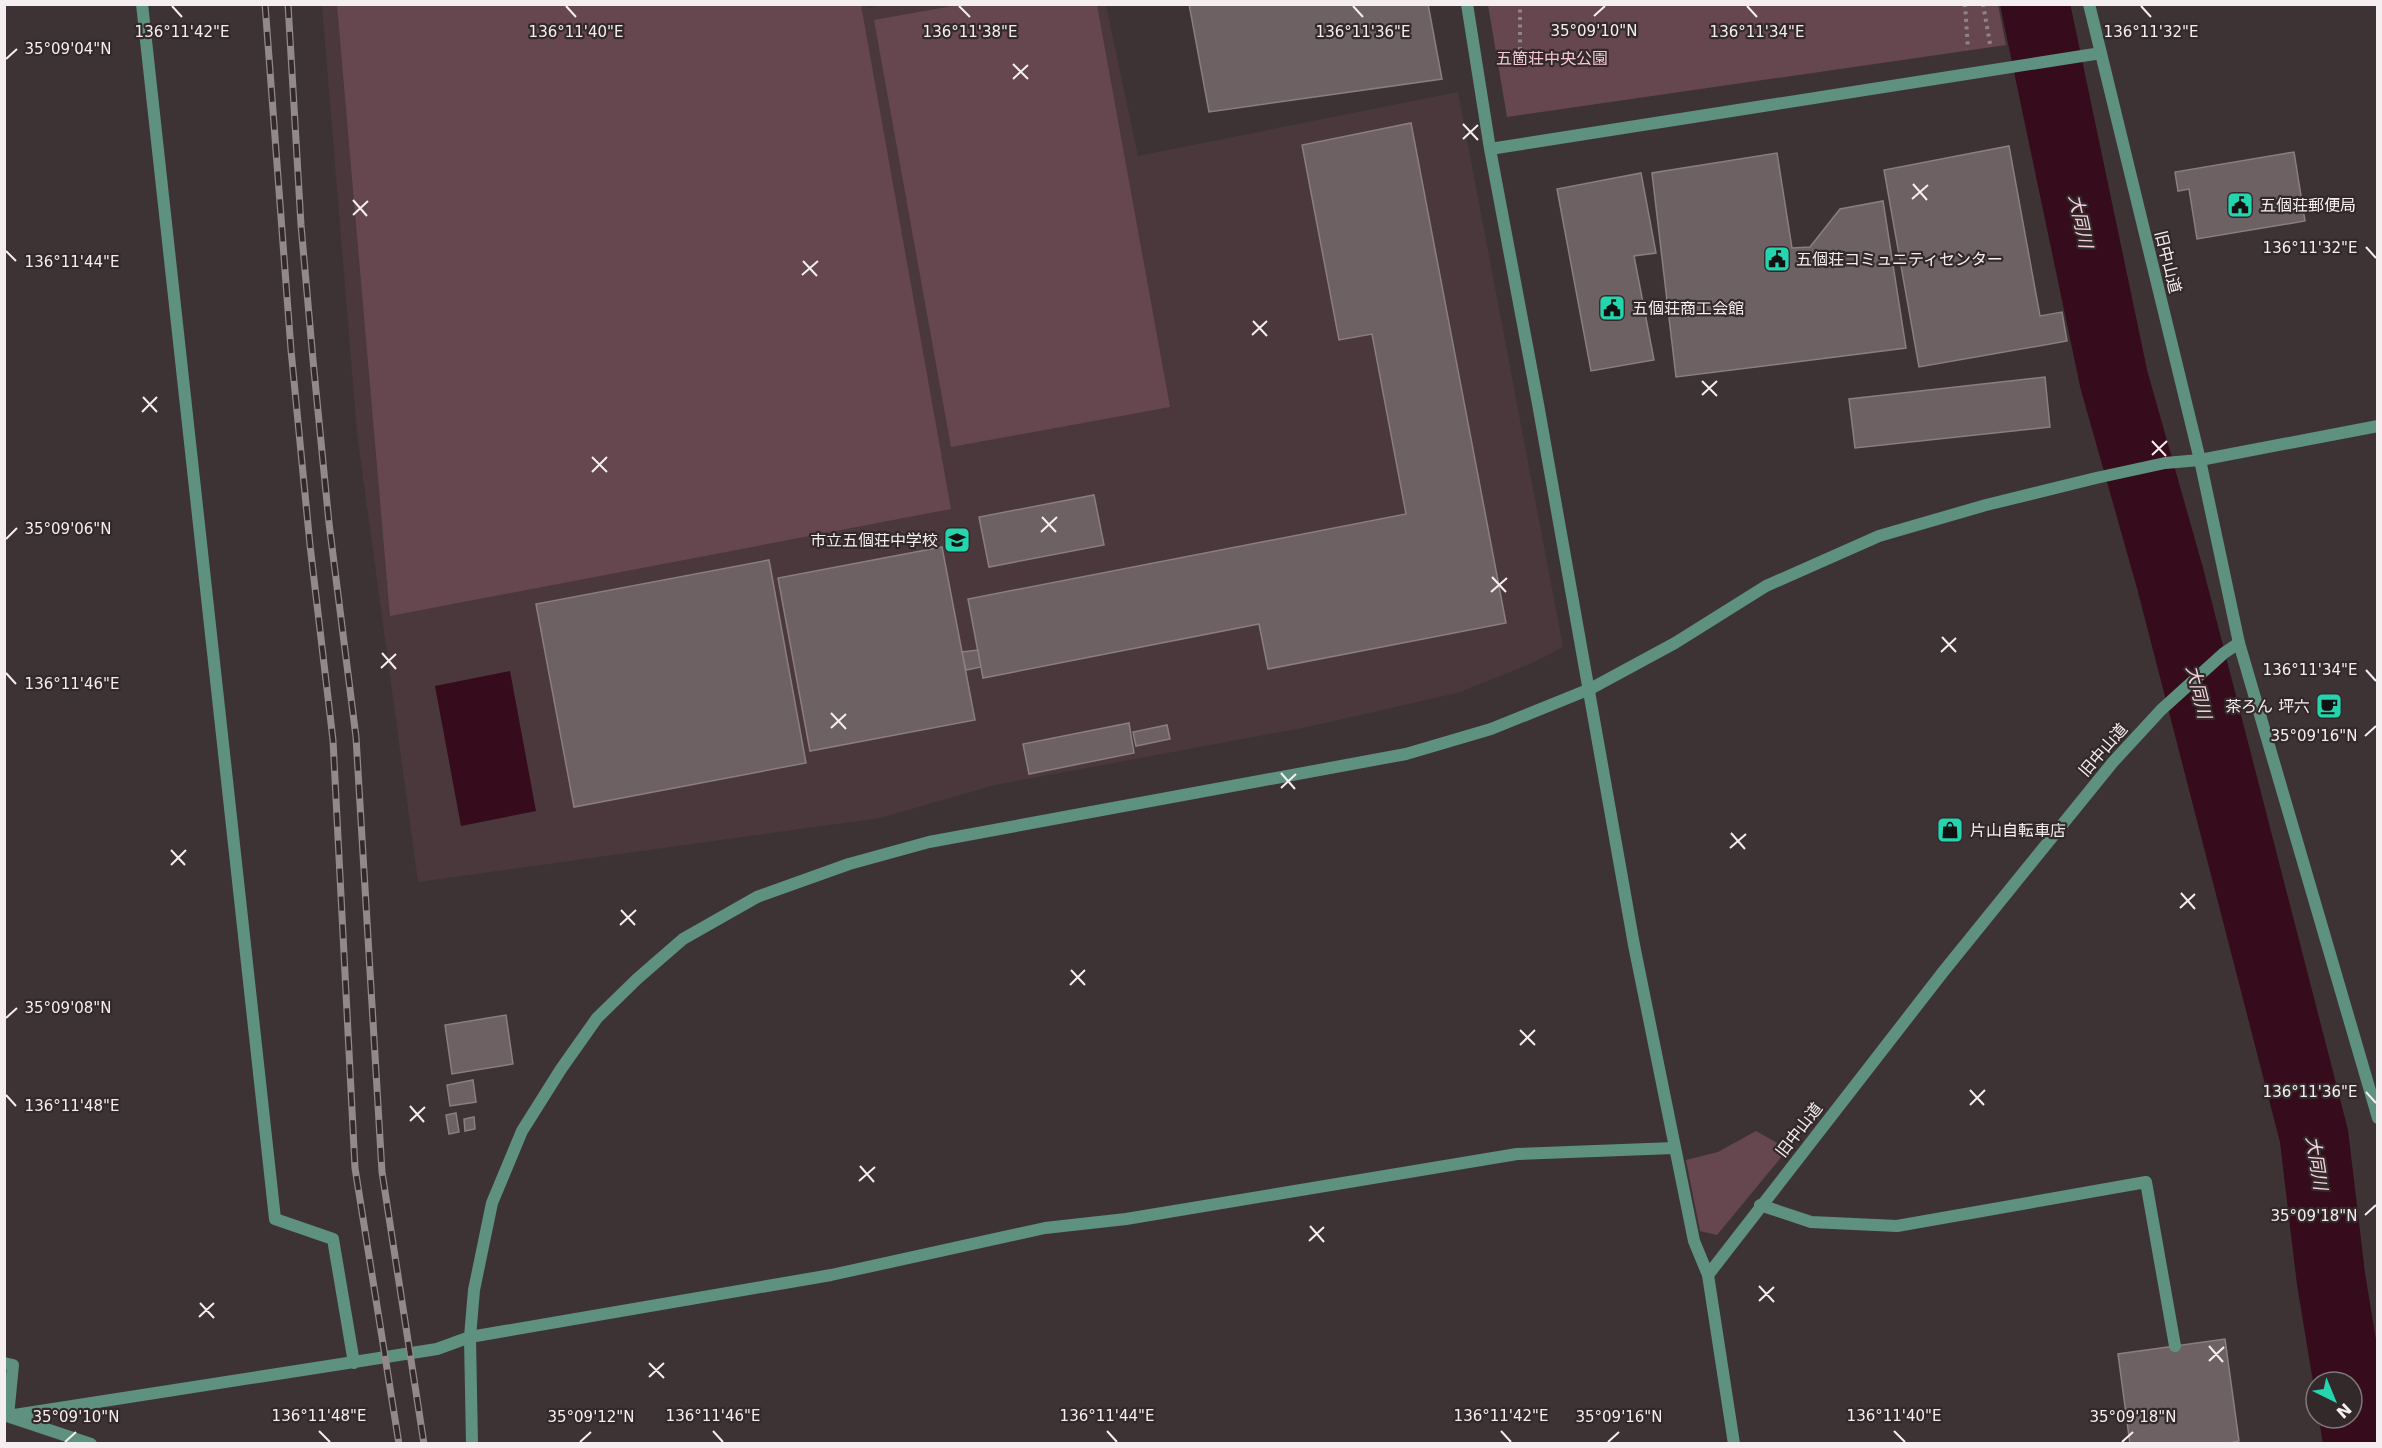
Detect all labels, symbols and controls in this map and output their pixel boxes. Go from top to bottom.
text: 35°09'10"N [1550,22,1638,40]
text: 136°11'42"E [135,23,229,41]
text: 136°11'40"E [529,23,623,41]
text: 136°11'38"E [923,23,1017,41]
text: 136°11'36"E [1316,23,1410,41]
text: 136°11'34"E [1710,23,1804,41]
text: 136°11'32"E [2104,23,2198,41]
text: 35°09'04"N [24,40,112,58]
park label: 五箇荘中央公園 [1496,49,1608,68]
public building icon: 五個荘郵便局 [2225,190,2255,220]
water label: 大同川 [2065,192,2097,252]
place label: 五個荘郵便局 [2260,196,2356,215]
street label: 旧中山道 [2151,229,2185,295]
text: 136°11'32"E [2263,239,2357,257]
public building icon: 五個荘コミュニティセンター [1762,244,1792,274]
place label: 五個荘コミュニティセンター [1796,250,2003,269]
text: 136°11'44"E [25,253,119,271]
public building icon: 五個荘商工会館 [1597,293,1627,323]
place label: 五個荘商工会館 [1632,299,1744,318]
text: 35°09'06"N [24,520,112,538]
school or university icon: 市立五個荘中学校 [942,525,972,555]
place label: 市立五個荘中学校 [810,531,938,550]
text: 136°11'34"E [2263,661,2357,679]
water label: 大同川 [2182,663,2216,723]
text: 136°11'46"E [25,675,119,693]
cafe icon: 茶ろん 坪六 [2314,691,2344,721]
place label: 茶ろん 坪六 [2225,697,2310,716]
street label: 旧中山道 [2075,720,2131,780]
text: 35°09'16"N [2270,727,2358,745]
shop icon: 片山自転車店 [1935,815,1965,845]
place label: 片山自転車店 [1970,821,2066,840]
text: 35°09'08"N [24,999,112,1017]
text: 136°11'36"E [2263,1083,2357,1101]
text: 136°11'48"E [25,1097,119,1115]
street label: 旧中山道 [1772,1099,1826,1161]
water label: 大同川 [2302,1135,2332,1193]
text: 35°09'18"N [2270,1207,2358,1225]
north arrow [2304,1370,2364,1430]
text: N [2333,1399,2355,1422]
text: 136°11'48"E [272,1407,366,1425]
text: 136°11'46"E [666,1407,760,1425]
text: 136°11'44"E [1060,1407,1154,1425]
text: 136°11'42"E [1454,1407,1548,1425]
text: 136°11'40"E [1847,1407,1941,1425]
text: 35°09'10"N [32,1408,120,1426]
text: 35°09'12"N [547,1408,635,1426]
text: 35°09'16"N [1575,1408,1663,1426]
text: 35°09'18"N [2089,1408,2177,1426]

